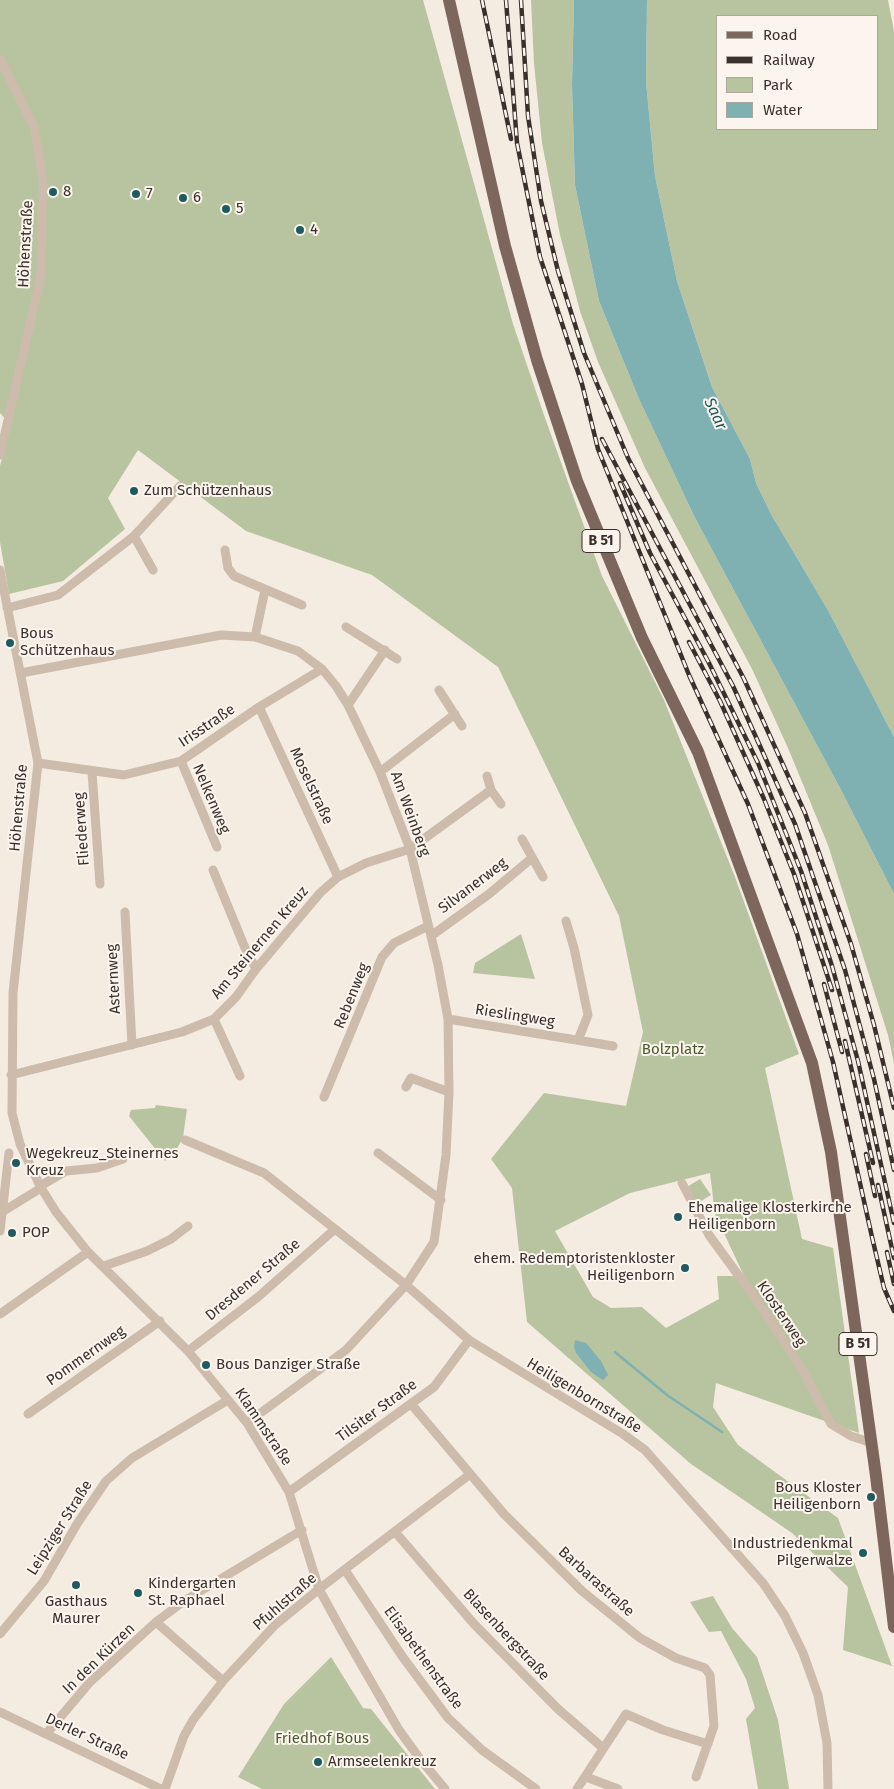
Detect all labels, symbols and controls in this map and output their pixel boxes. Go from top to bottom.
legend [716,15,879,130]
text: Road [763,26,798,44]
text: Railway [763,51,815,69]
text: Park [763,76,793,94]
text: Water [763,101,802,119]
place label: 8 [63,183,71,201]
place label: 7 [146,185,153,203]
marker: 8 [47,186,59,198]
marker: 7 [130,188,142,200]
place label: 6 [193,189,201,207]
marker: 6 [177,192,189,204]
street label: Höhenstraße [15,200,37,288]
place label: 5 [236,200,244,218]
marker: 5 [220,203,232,215]
place label: 4 [310,221,318,239]
marker: 4 [294,224,306,236]
water label: Saar [699,395,731,433]
place label: Zum Schützenhaus [144,482,271,500]
marker: Zum Schützenhaus [128,485,140,497]
road number: B 51 [582,530,620,552]
place label: Bous Schützenhaus [20,625,114,660]
marker: Bous Schützenhaus [4,637,16,649]
street label: Irisstraße [175,701,239,751]
street label: Moselstraße [285,745,337,827]
street label: Nelkenweg [188,761,234,837]
street label: Höhenstraße [6,764,32,852]
street label: Am Weinberg [386,769,434,859]
street label: Fliederweg [70,792,94,866]
street label: Silvanerweg [435,854,511,918]
street label: Am Steinernen Kreuz [208,883,312,1003]
street label: Asternweg [103,943,125,1015]
street label: Rebenweg [331,960,373,1032]
street label: Rieslingweg [474,1001,556,1031]
park label: Bolzplatz [642,1041,704,1059]
place label: Wegekreuz_Steinernes Kreuz [26,1145,179,1180]
marker: Wegekreuz_Steinernes Kreuz [10,1157,22,1169]
place label: Ehemalige Klosterkirche Heiligenborn [688,1199,852,1234]
marker: Ehemalige Klosterkirche Heiligenborn [672,1211,684,1223]
place label: POP [22,1224,50,1242]
marker: POP [6,1227,18,1239]
street label: Dresdener Straße [202,1235,304,1325]
place label: ehem. Redemptoristenkloster Heiligenborn [473,1250,675,1285]
marker: ehem. Redemptoristenkloster Heiligenborn [679,1262,691,1274]
street label: Klosterweg [753,1278,809,1350]
street label: Pommernweg [43,1322,129,1390]
road number: B 51 [839,1332,877,1356]
street label: Heiligenbornstraße [523,1355,645,1437]
place label: Bous Danziger Straße [216,1356,360,1374]
marker: Bous Danziger Straße [200,1359,212,1371]
street label: Tilsiter Straße [333,1376,421,1446]
street label: Klammstraße [230,1385,296,1469]
street label: Leipziger Straße [24,1477,96,1579]
place label: Bous Kloster Heiligenborn [773,1479,861,1514]
marker: Bous Kloster Heiligenborn [865,1491,877,1503]
place label: Industriedenkmal Pilgerwalze [733,1535,853,1570]
street label: Barbarastraße [554,1543,638,1621]
marker: Industriedenkmal Pilgerwalze [857,1547,869,1559]
street label: Pfuhlstraße [249,1569,321,1635]
place label: Kindergarten St. Raphael [148,1575,236,1610]
marker: Gasthaus Maurer [70,1579,82,1591]
street label: Blasenbergstraße [459,1585,553,1685]
marker: Kindergarten St. Raphael [132,1587,144,1599]
place label: Gasthaus Maurer [45,1593,107,1628]
street label: Elisabethenstraße [380,1603,466,1713]
street label: In den Kürzen [59,1620,139,1698]
street label: Derler Straße [42,1710,132,1764]
park label: Friedhof Bous [275,1730,369,1748]
place label: Armseelenkreuz [328,1753,436,1771]
marker: Armseelenkreuz [312,1756,324,1768]

